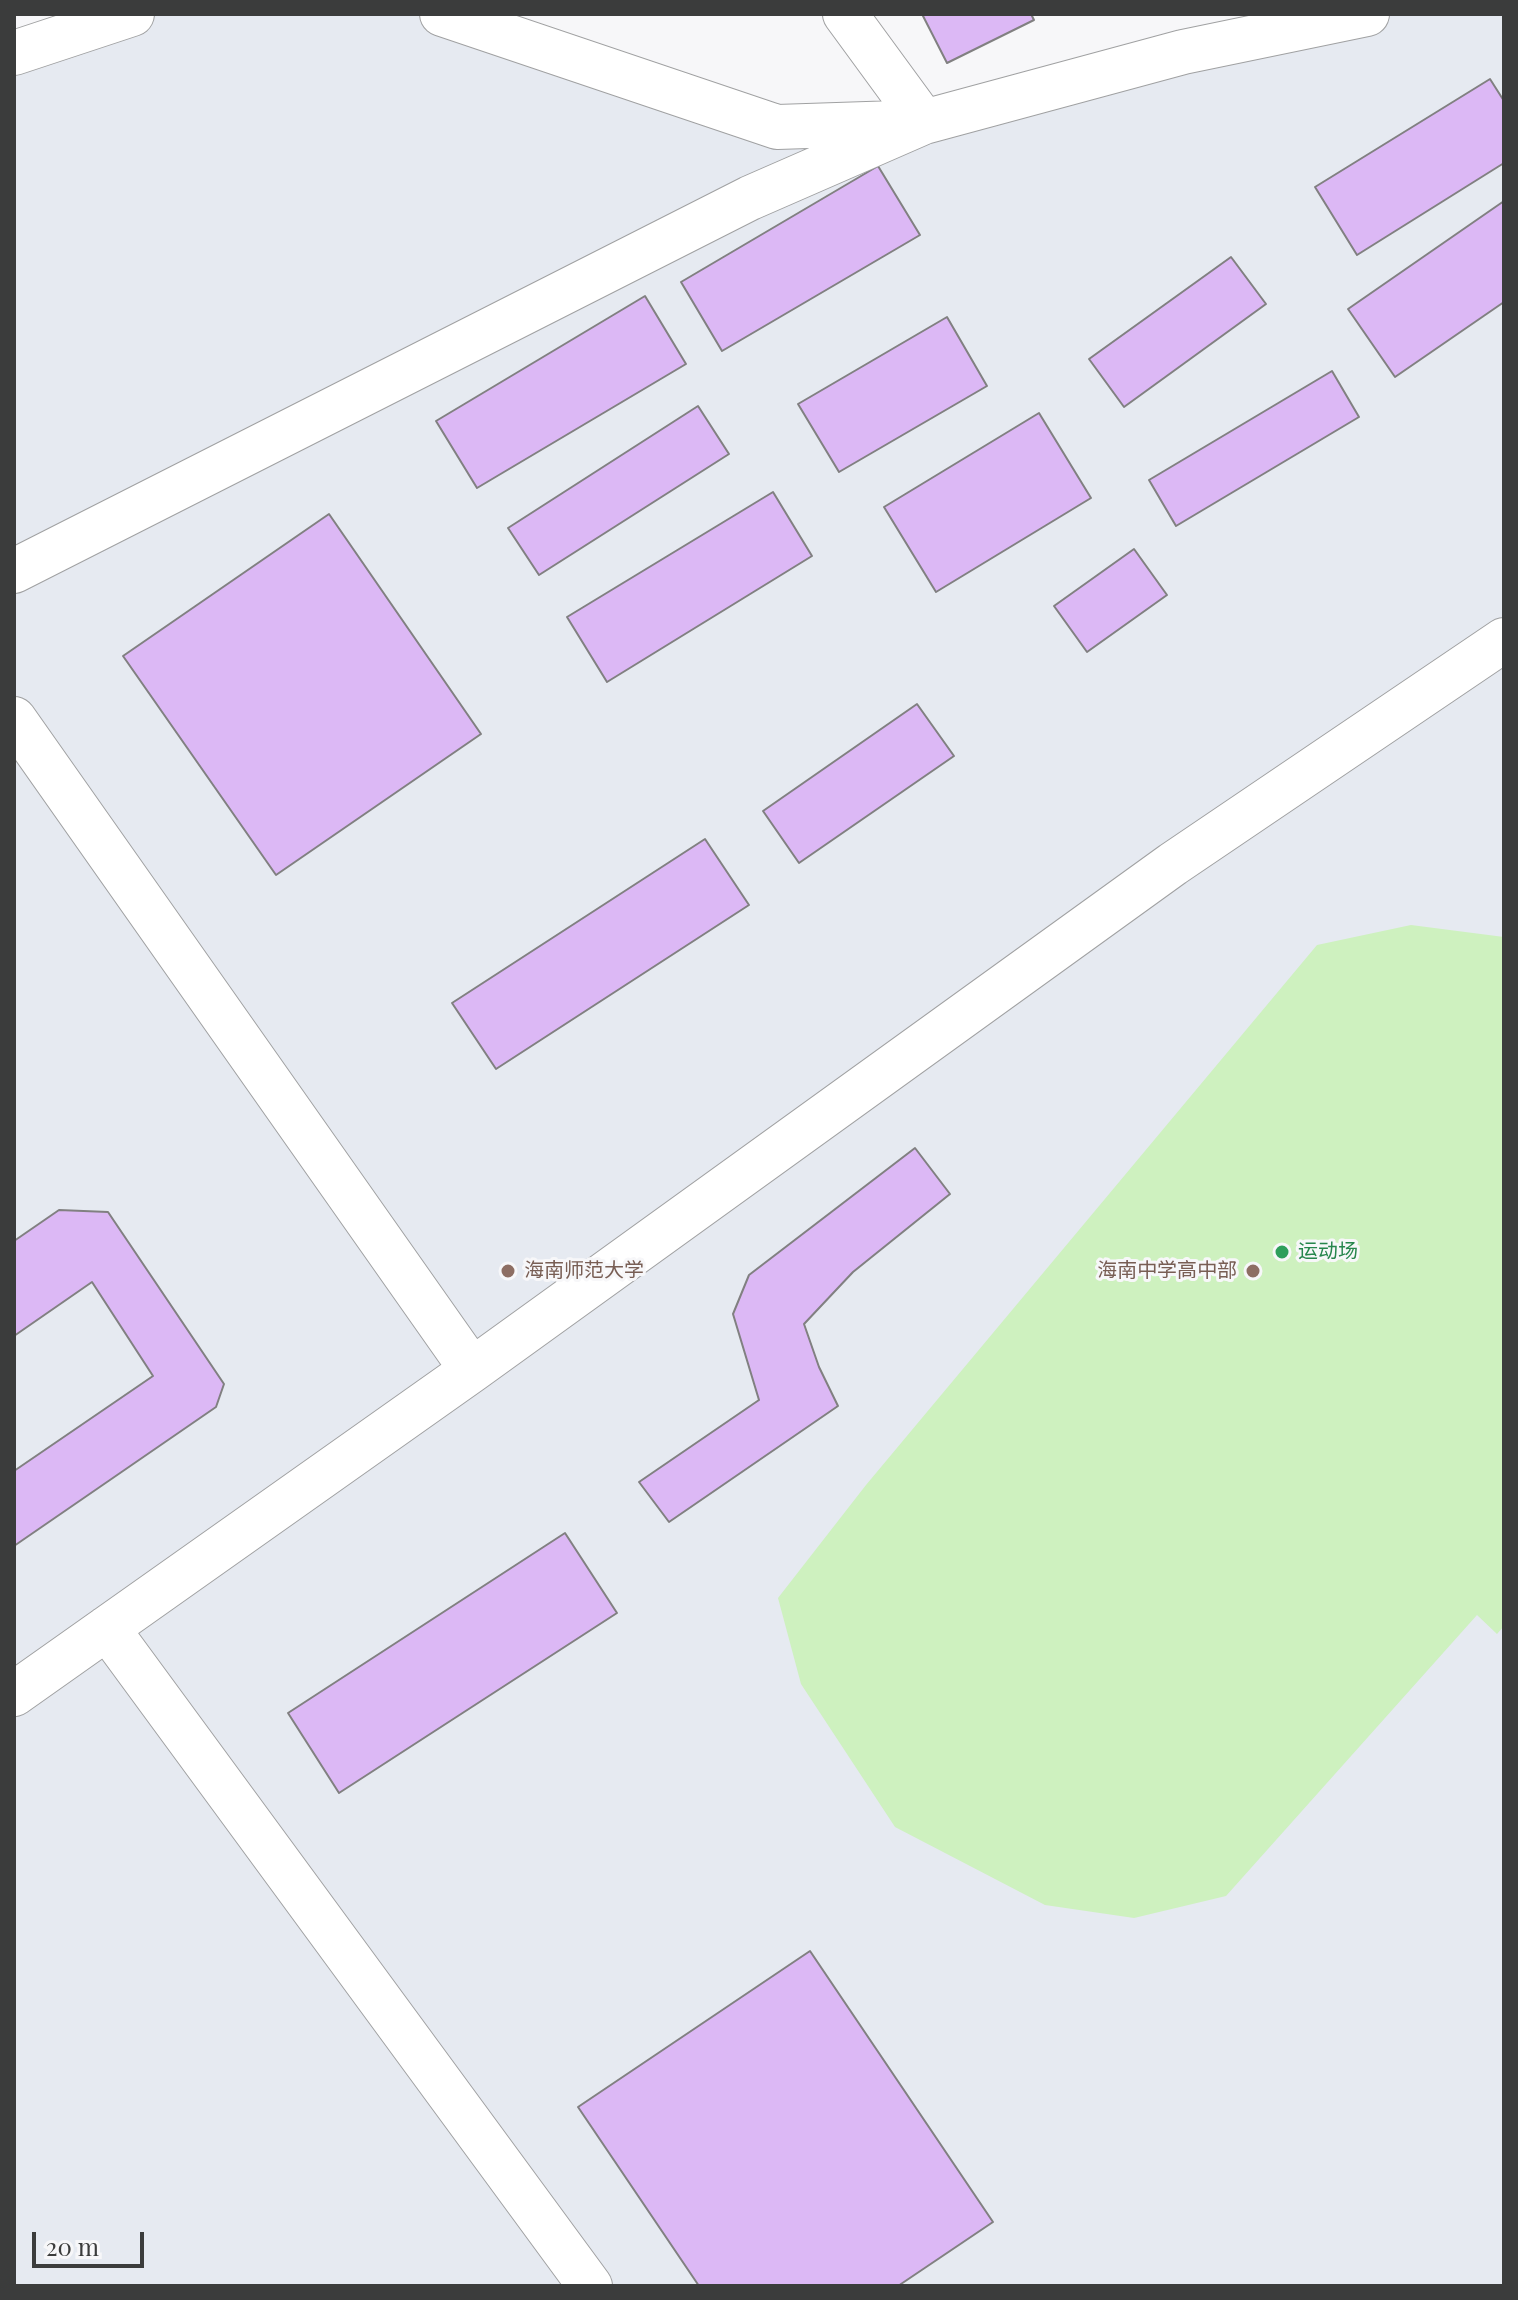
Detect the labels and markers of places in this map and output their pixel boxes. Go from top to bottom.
place label: 运动场 [1298,1240,1358,1264]
marker: 运动场 [1273,1243,1291,1261]
place label: 海南师范大学 [524,1259,644,1283]
place label: 海南中学高中部 [1097,1259,1237,1283]
marker: 海南师范大学 [499,1262,517,1280]
marker: 海南中学高中部 [1244,1262,1262,1280]

